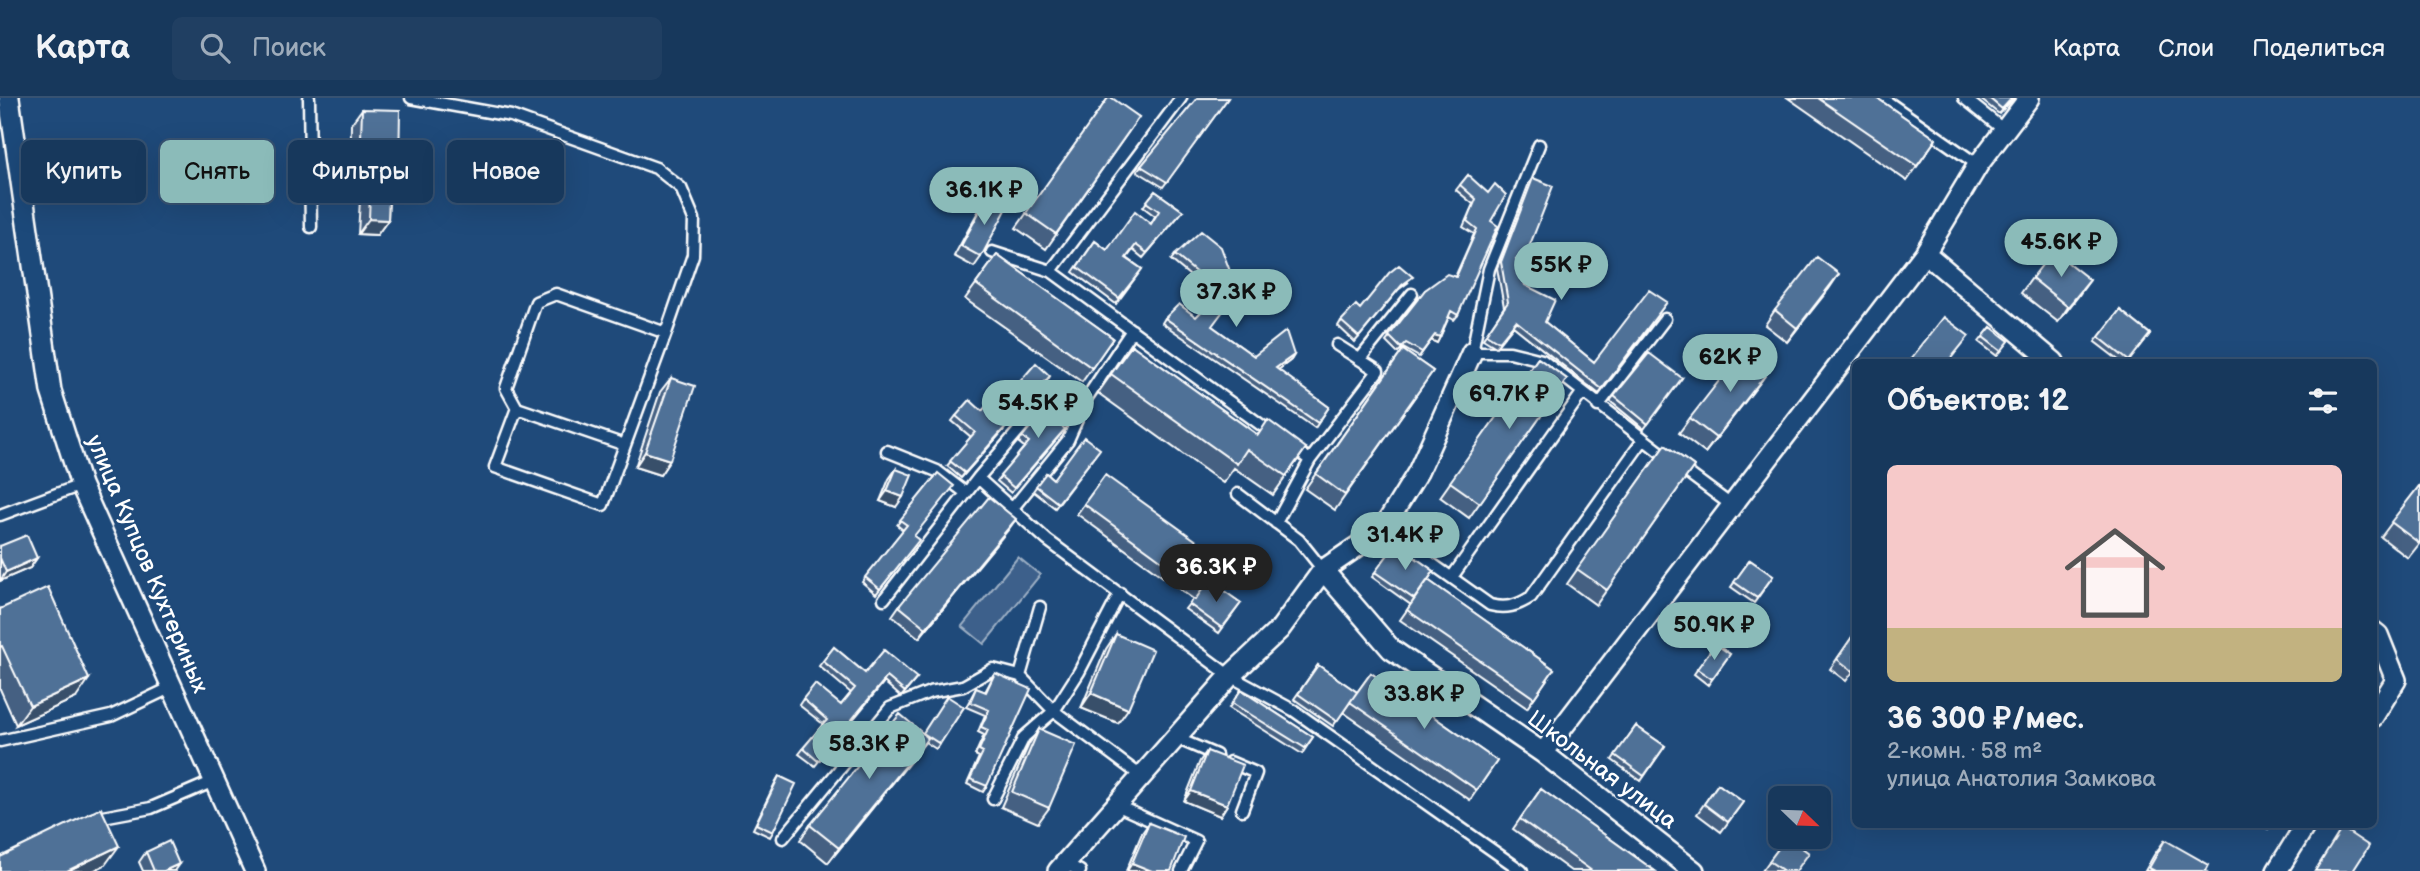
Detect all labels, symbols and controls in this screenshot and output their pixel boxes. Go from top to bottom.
search box [172,17,662,80]
text: Карта [35,28,130,68]
icon: search [196,29,234,67]
text: Поиск [252,33,326,64]
text: Карта [2053,34,2120,63]
text: Слои [2158,34,2214,63]
text: Поделиться [2252,34,2385,63]
chip: Купить [21,140,146,203]
chip: Снять [160,140,274,203]
chip: Фильтры [288,140,433,203]
chip: Новое [447,140,564,203]
pin: 36.1K ₽ [919,167,1049,227]
text: 36.1K ₽ [945,176,1023,204]
pin: 45.6K ₽ [1996,220,2126,279]
text: 45.6K ₽ [2020,228,2102,256]
pin: 55K ₽ [1512,242,1610,302]
text: 55K ₽ [1530,251,1592,279]
pin: 37.3K ₽ [1171,270,1301,329]
text: 37.3K ₽ [1196,278,1276,306]
pin: 62K ₽ [1681,334,1779,394]
text: 62K ₽ [1699,343,1761,371]
pin: 69.7K ₽ [1444,372,1574,431]
pin: 54.5K ₽ [973,380,1103,440]
text: 69.7K ₽ [1469,380,1549,408]
icon: filters [2304,382,2342,420]
text: Объектов: 12 [1887,383,2069,419]
text: 54.5K ₽ [998,389,1078,417]
street label: улица Купцов Кухтериных [80,431,214,697]
icon: home [2052,510,2178,636]
pin: 31.4K ₽ [1340,512,1470,572]
text: 31.4K ₽ [1367,521,1443,549]
pin: 36.3K ₽ [1151,545,1281,604]
text: 36.3K ₽ [1175,553,1257,581]
pin: 50.9K ₽ [1649,602,1779,662]
text: 50.9K ₽ [1673,611,1755,639]
pin: 33.8K ₽ [1359,672,1489,731]
text: 33.8K ₽ [1384,680,1464,708]
text: 36 300 ₽/мес. [1887,701,2084,737]
street label: Школьная улица [1522,705,1682,835]
pin: 58.3K ₽ [804,722,934,781]
text: 58.3K ₽ [829,730,909,758]
text: 2-комн. · 58 m² [1887,737,2042,765]
text: улица Анатолия Замкова [1887,765,2156,793]
north arrow [1768,786,1830,849]
map controls [1768,786,1831,849]

